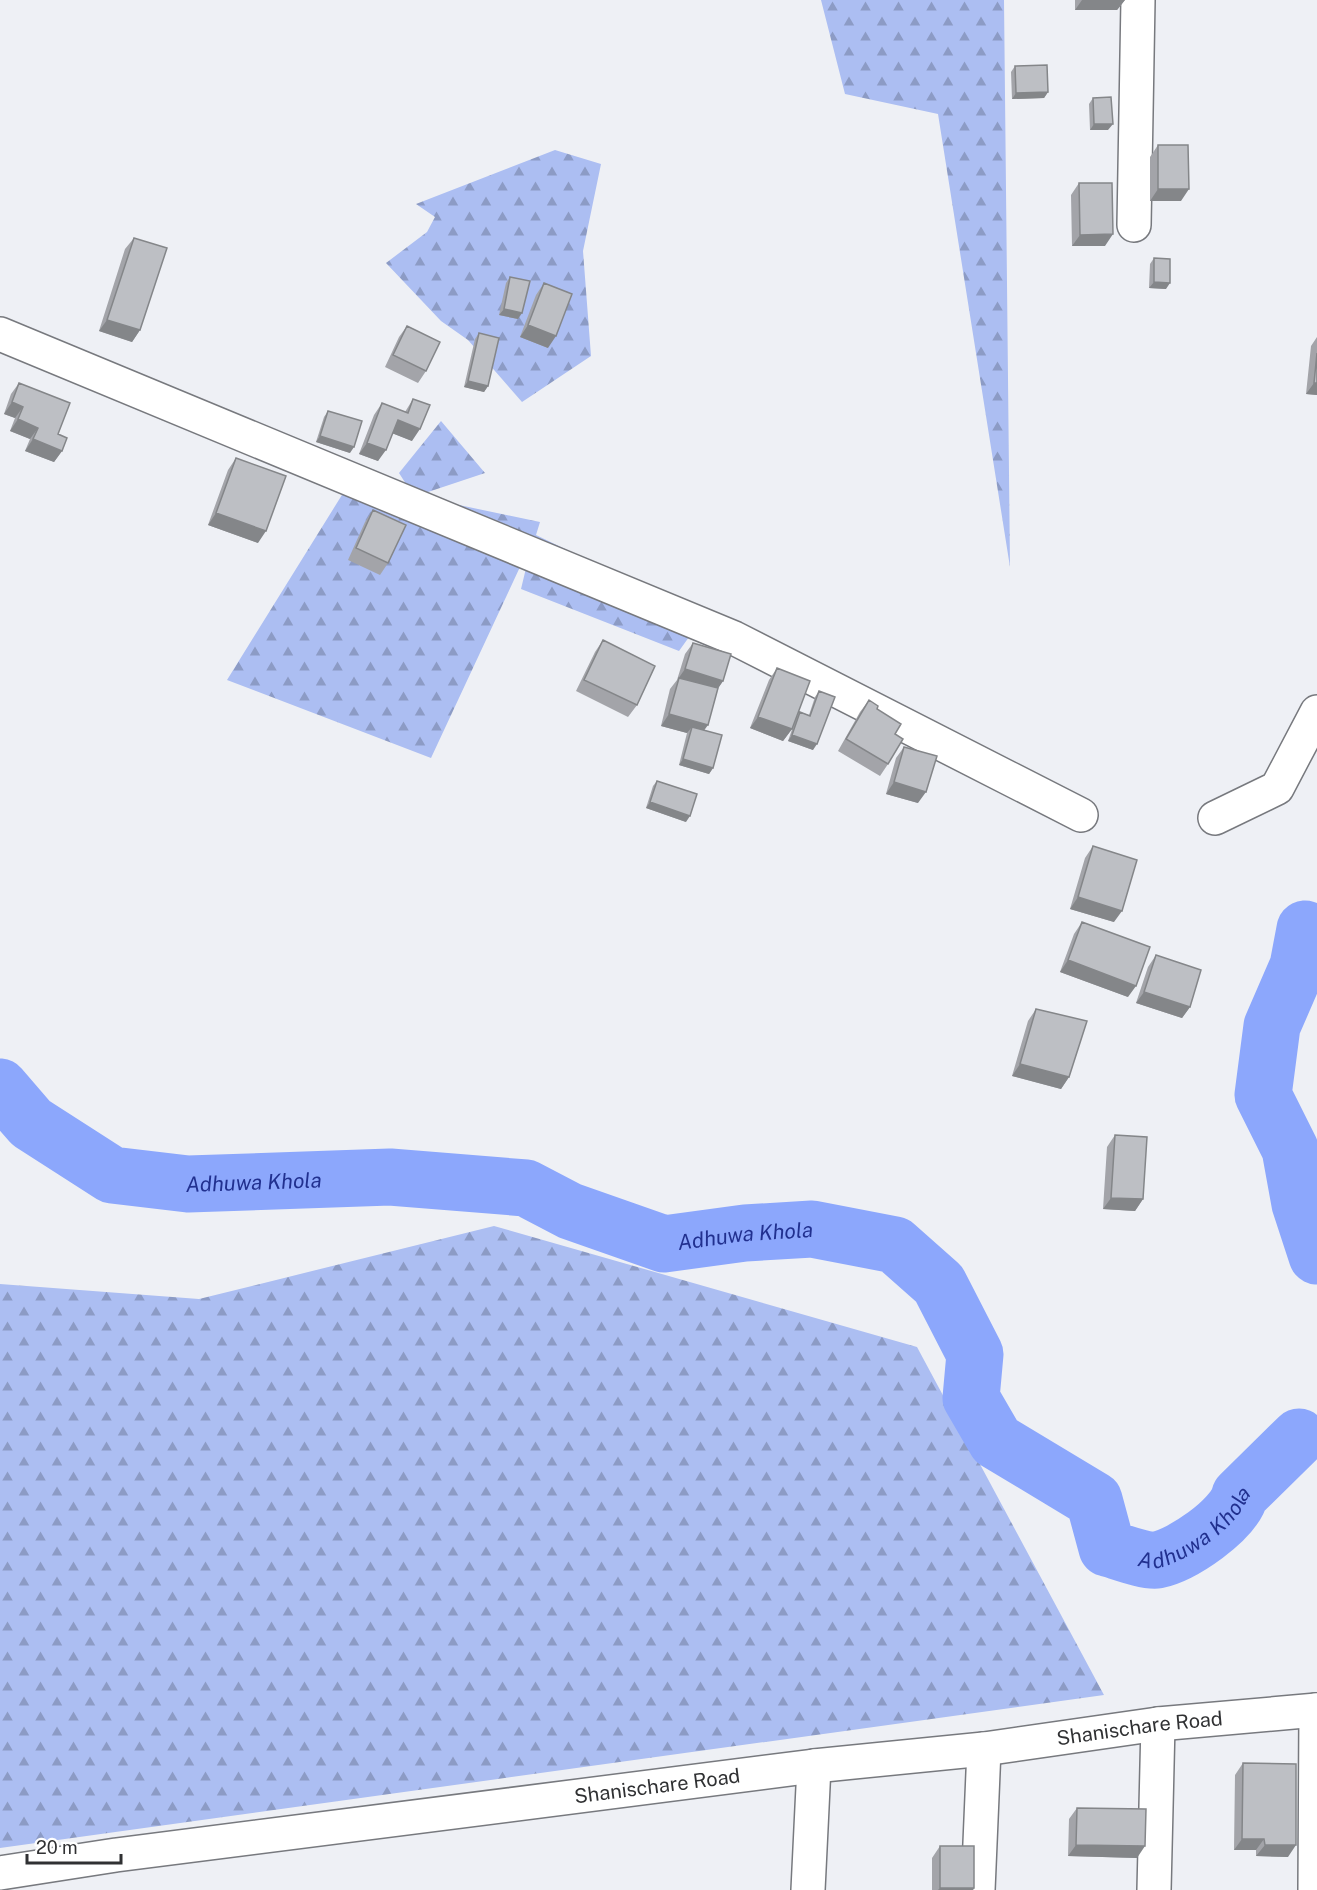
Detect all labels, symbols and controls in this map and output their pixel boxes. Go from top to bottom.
water label: Adhuwa Khola [185,1167,322,1197]
water label: Adhuwa Khola [676,1216,814,1255]
water label: Adhuwa Khola [1136,1480,1255,1573]
street label: Shanischare Road [1055,1706,1224,1750]
street label: Shanischare Road [573,1764,742,1808]
scale bar [27,1827,122,1865]
text: 20 m [36,1837,78,1858]

